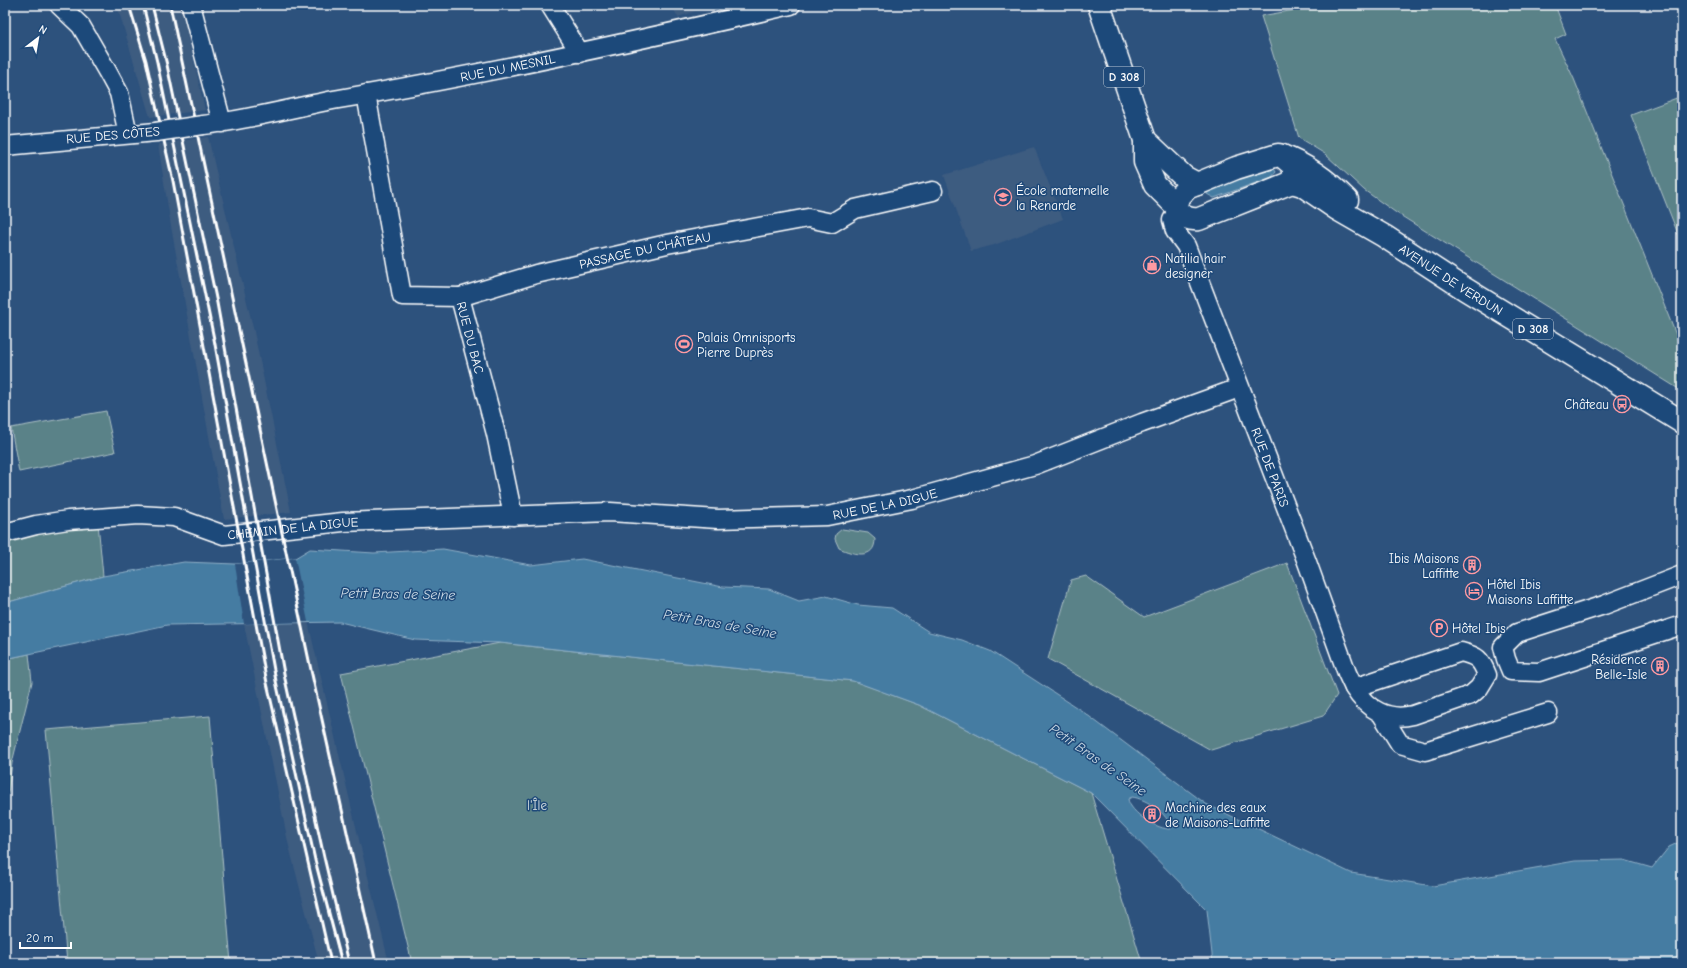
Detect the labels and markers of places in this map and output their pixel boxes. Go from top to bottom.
place label: École maternelle la Renarde [1016,182,1110,213]
school or university icon: École maternelle la Renarde [993,187,1013,207]
place label: Natilia hair designer [1165,251,1226,281]
shop icon: Natilia hair designer [1142,255,1162,275]
place label: Palais Omnisports Pierre Duprès [697,330,795,360]
sports icon: Palais Omnisports Pierre Duprès [674,334,694,354]
bus stop icon: Château [1612,394,1632,414]
place label: Château [1564,397,1609,412]
place label: Ibis Maisons Laffitte [1389,551,1459,581]
building icon: Ibis Maisons Laffitte [1462,555,1482,575]
place label: Hôtel Ibis Maisons Laffitte [1487,577,1574,607]
hotel icon: Hôtel Ibis Maisons Laffitte [1464,581,1484,601]
parking icon: Hôtel Ibis [1429,618,1449,638]
place label: Hôtel Ibis [1452,621,1506,636]
place label: Résidence Belle-Isle [1591,652,1647,682]
building icon: Résidence Belle-Isle [1650,656,1670,676]
place label: Machine des eaux de Maisons-Laffitte [1165,800,1271,830]
building icon: Machine des eaux de Maisons-Laffitte [1142,804,1162,824]

